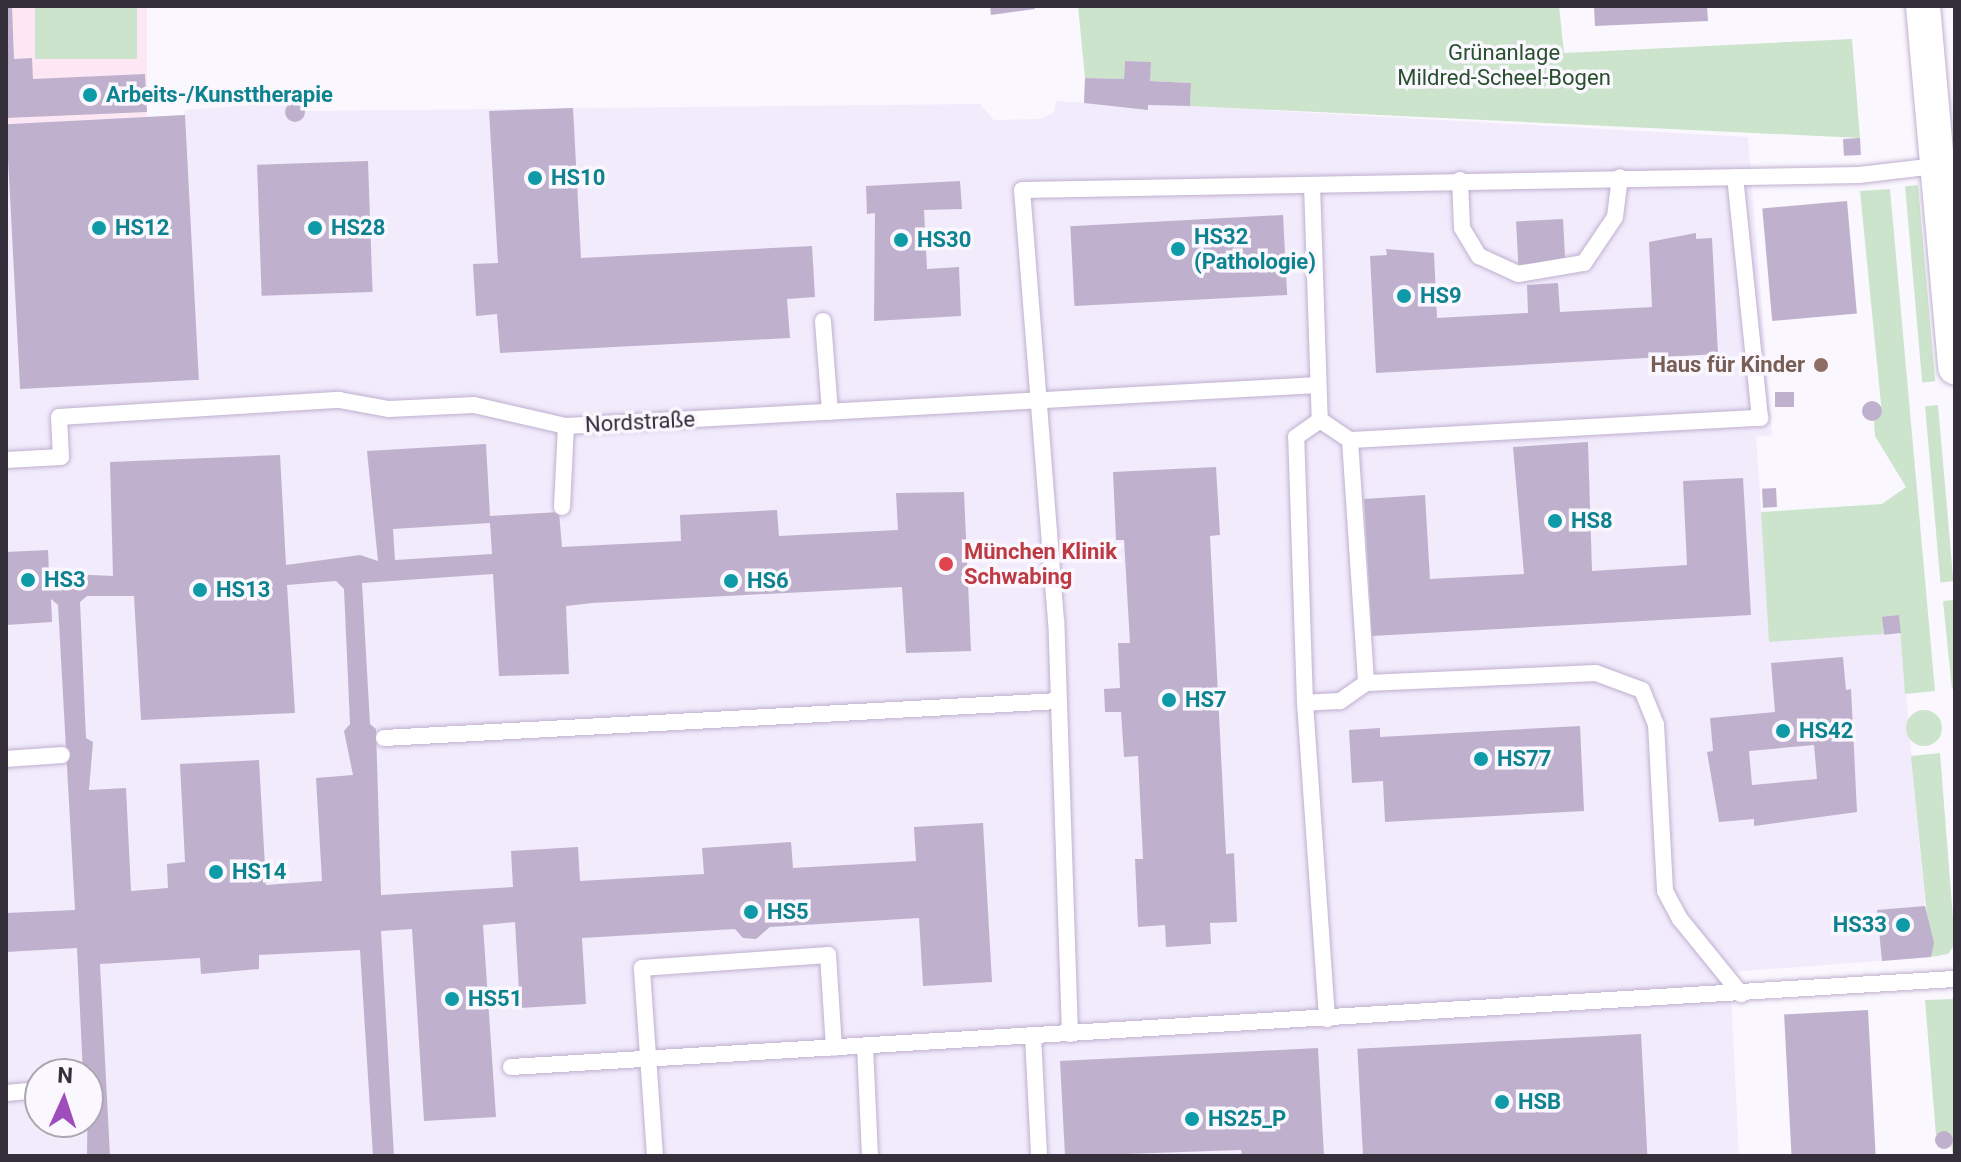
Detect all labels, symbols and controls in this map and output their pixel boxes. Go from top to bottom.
park label: Grünanlage Mildred-Scheel-Bogen [1397,39,1611,90]
place label: Arbeits-/Kunsttherapie [106,82,333,108]
marker: Arbeits-/Kunsttherapie [81,86,99,104]
place label: HS10 [551,165,605,191]
marker: HS10 [526,169,544,187]
place label: HS12 [115,215,169,241]
place label: HS28 [331,215,385,241]
marker: HS12 [90,219,108,237]
marker: HS28 [306,219,324,237]
place label: HS32 (Pathologie) [1194,223,1316,274]
place label: HS30 [917,227,971,253]
marker: HS30 [892,231,910,249]
marker: HS32 (Pathologie) [1169,240,1187,258]
place label: HS9 [1420,283,1462,309]
marker: HS9 [1395,287,1413,305]
place label: Haus für Kinder [1650,352,1805,378]
marker: Haus für Kinder [1812,356,1830,374]
street label: Nordstraße [584,406,696,438]
place label: HS8 [1571,508,1613,534]
marker: HS8 [1546,512,1564,530]
place label: München Klinik Schwabing [964,538,1117,590]
marker: München Klinik Schwabing [935,553,957,575]
place label: HS3 [44,567,86,593]
place label: HS6 [747,568,789,594]
marker: HS3 [19,571,37,589]
marker: HS6 [722,572,740,590]
place label: HS13 [216,577,270,603]
marker: HS13 [191,581,209,599]
place label: HS7 [1185,687,1227,713]
marker: HS7 [1160,691,1178,709]
place label: HS42 [1799,718,1853,744]
marker: HS42 [1774,722,1792,740]
place label: HS77 [1497,746,1551,772]
marker: HS77 [1472,750,1490,768]
place label: HS14 [232,859,286,885]
marker: HS14 [207,863,225,881]
place label: HS5 [767,899,809,925]
marker: HS5 [742,903,760,921]
place label: HS33 [1833,912,1887,938]
marker: HS33 [1894,916,1912,934]
place label: HS51 [468,986,522,1012]
marker: HS51 [443,990,461,1008]
north arrow [24,1058,104,1138]
text: N [57,1063,74,1088]
place label: HSB [1518,1089,1561,1115]
marker: HSB [1493,1093,1511,1111]
place label: HS25_P [1208,1106,1286,1132]
marker: HS25_P [1183,1110,1201,1128]

